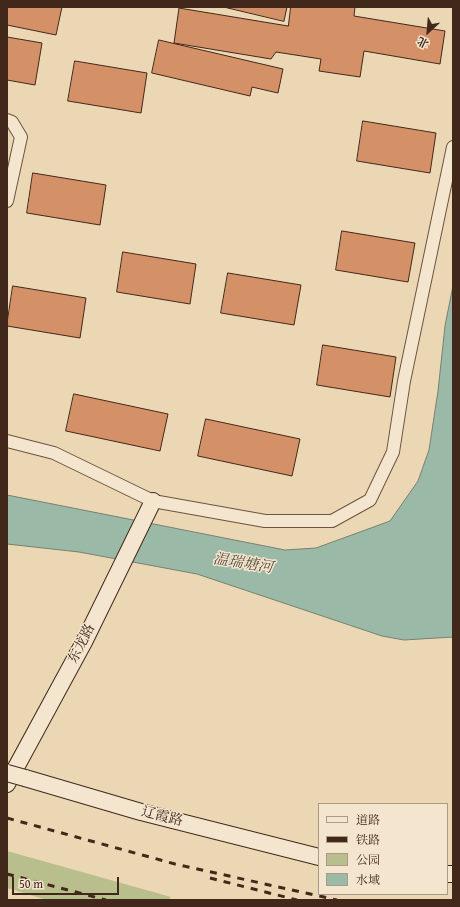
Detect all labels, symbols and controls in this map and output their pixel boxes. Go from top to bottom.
north arrow [408,12,448,52]
text: 北 [414,33,431,52]
water label: 温瑞塘河 [212,550,274,578]
street label: 东龙路 [65,621,99,667]
legend [318,803,448,895]
street label: 辽霞路 [140,804,184,830]
text: 道路 [356,811,380,828]
text: 铁路 [356,831,380,848]
text: 公园 [356,851,380,868]
scale bar [14,869,121,895]
text: 水域 [356,871,380,888]
text: 50 m [19,875,43,892]

